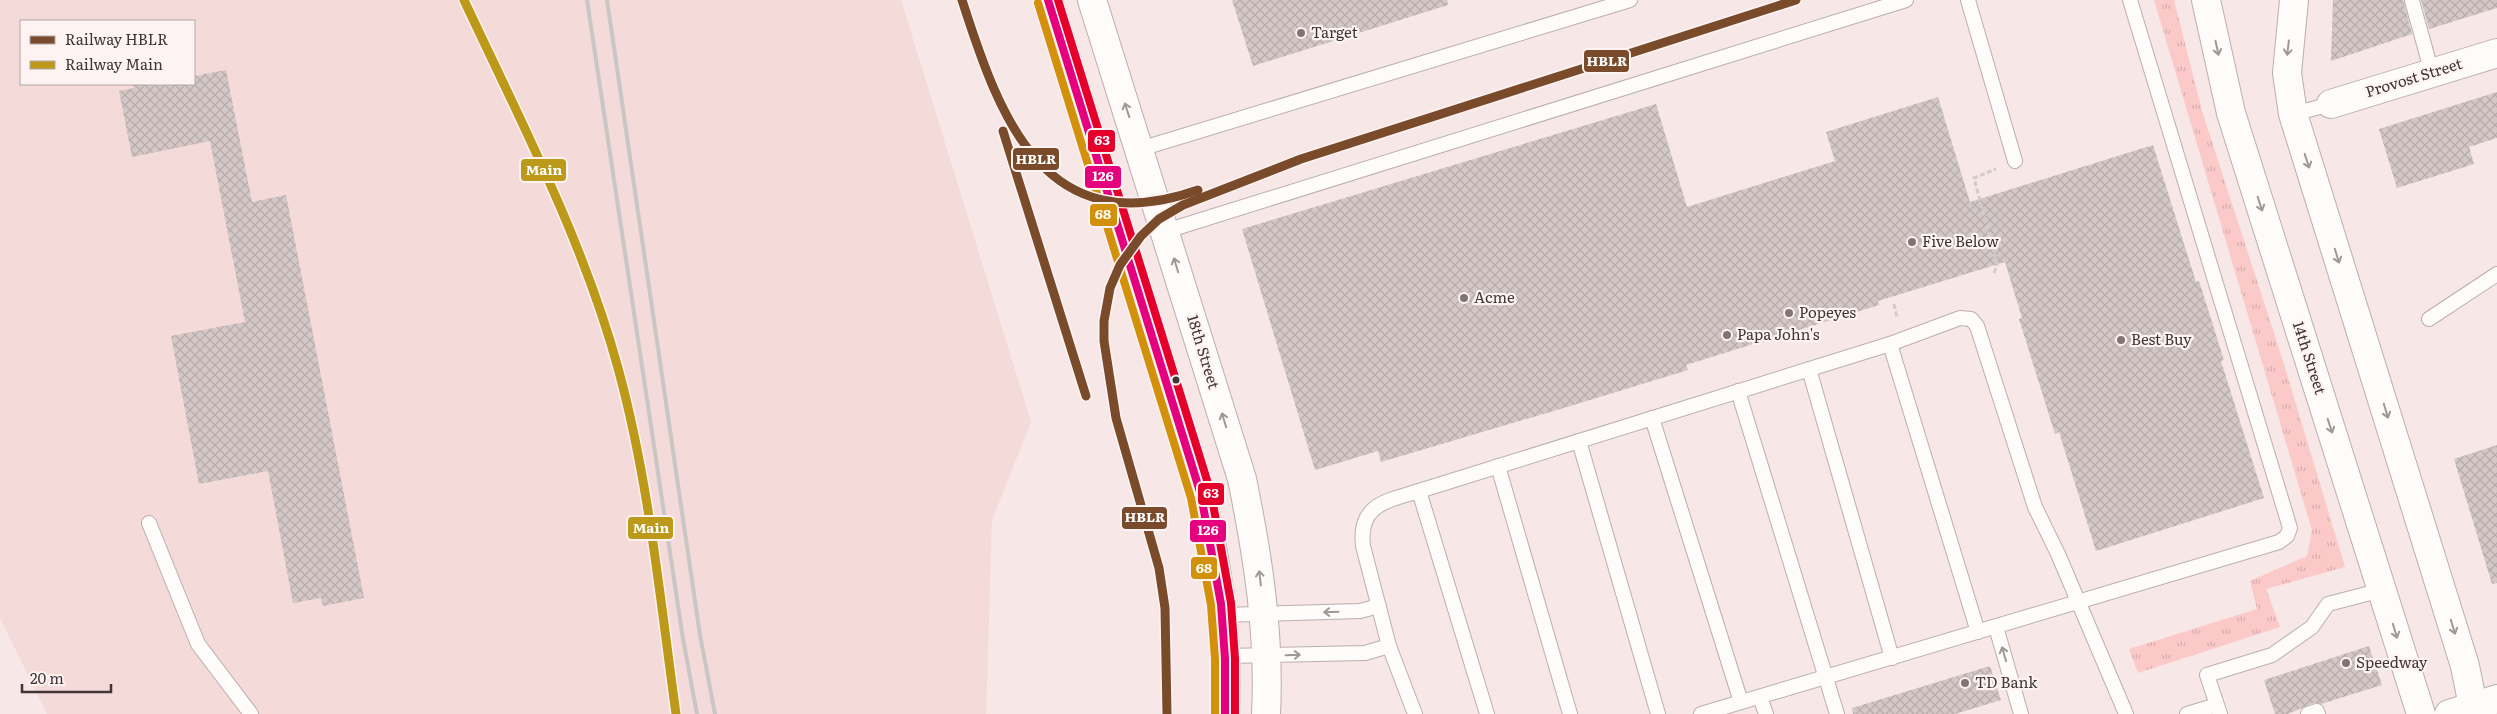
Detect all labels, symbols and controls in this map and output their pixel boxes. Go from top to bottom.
legend [20,20,195,85]
place label: Target [1311,20,1358,43]
text: Railway HBLR [65,27,168,50]
marker: Target [1295,27,1307,39]
one-way arrow [2213,39,2222,55]
one-way arrow [2283,40,2293,56]
line badge: HBLR [1583,49,1630,73]
text: HBLR [1587,50,1628,70]
street label: Provost Street [2362,51,2465,102]
text: Railway Main [65,52,163,75]
one-way arrow [1122,102,1132,118]
line badge: 63 [1087,129,1116,153]
text: 63 [1094,129,1110,149]
line badge: HBLR [1012,147,1060,171]
text: HBLR [1016,148,1057,168]
one-way arrow [2303,152,2313,168]
line badge: Main [520,158,567,182]
text: Main [526,159,563,179]
line badge: 126 [1084,165,1122,189]
text: 126 [1092,165,1114,185]
one-way arrow [2256,196,2265,211]
line badge: 68 [1089,203,1118,227]
text: 68 [1095,203,1111,223]
place label: Five Below [1922,229,1999,252]
marker: Five Below [1906,236,1918,248]
one-way arrow [2333,247,2343,263]
one-way arrow [1171,257,1180,273]
place label: Acme [1474,285,1515,308]
marker: Acme [1458,292,1470,304]
place label: Popeyes [1799,300,1856,323]
marker: Popeyes [1783,307,1795,319]
street label: 18th Street [1182,312,1227,391]
street label: 14th Street [2288,318,2333,397]
place label: Papa John's [1737,322,1820,345]
place label: Best Buy [2131,327,2192,350]
marker: Papa John's [1721,329,1733,341]
marker: Best Buy [2115,334,2127,346]
unlabelled marker [1171,375,1181,385]
one-way arrow [2382,402,2391,418]
one-way arrow [1219,412,1229,428]
one-way arrow [2326,417,2335,433]
line badge: 63 [1197,482,1225,506]
text: 63 [1203,482,1219,502]
line badge: HBLR [1121,506,1168,530]
text: HBLR [1125,506,1166,526]
line badge: Main [627,516,674,540]
text: Main [633,517,670,537]
line badge: 126 [1189,519,1227,543]
text: 126 [1197,519,1219,539]
line badge: 68 [1190,556,1218,580]
text: 68 [1196,557,1212,577]
one-way arrow [1255,570,1265,586]
one-way arrow [1323,607,1340,617]
one-way arrow [2449,618,2459,634]
one-way arrow [2390,622,2400,638]
one-way arrow [1999,646,2008,662]
one-way arrow [1284,650,1300,660]
place label: Speedway [2356,650,2428,673]
marker: Speedway [2340,657,2352,669]
scale bar [22,662,111,694]
text: 20 m [30,666,64,689]
place label: TD Bank [1975,670,2038,693]
marker: TD Bank [1959,677,1971,689]

